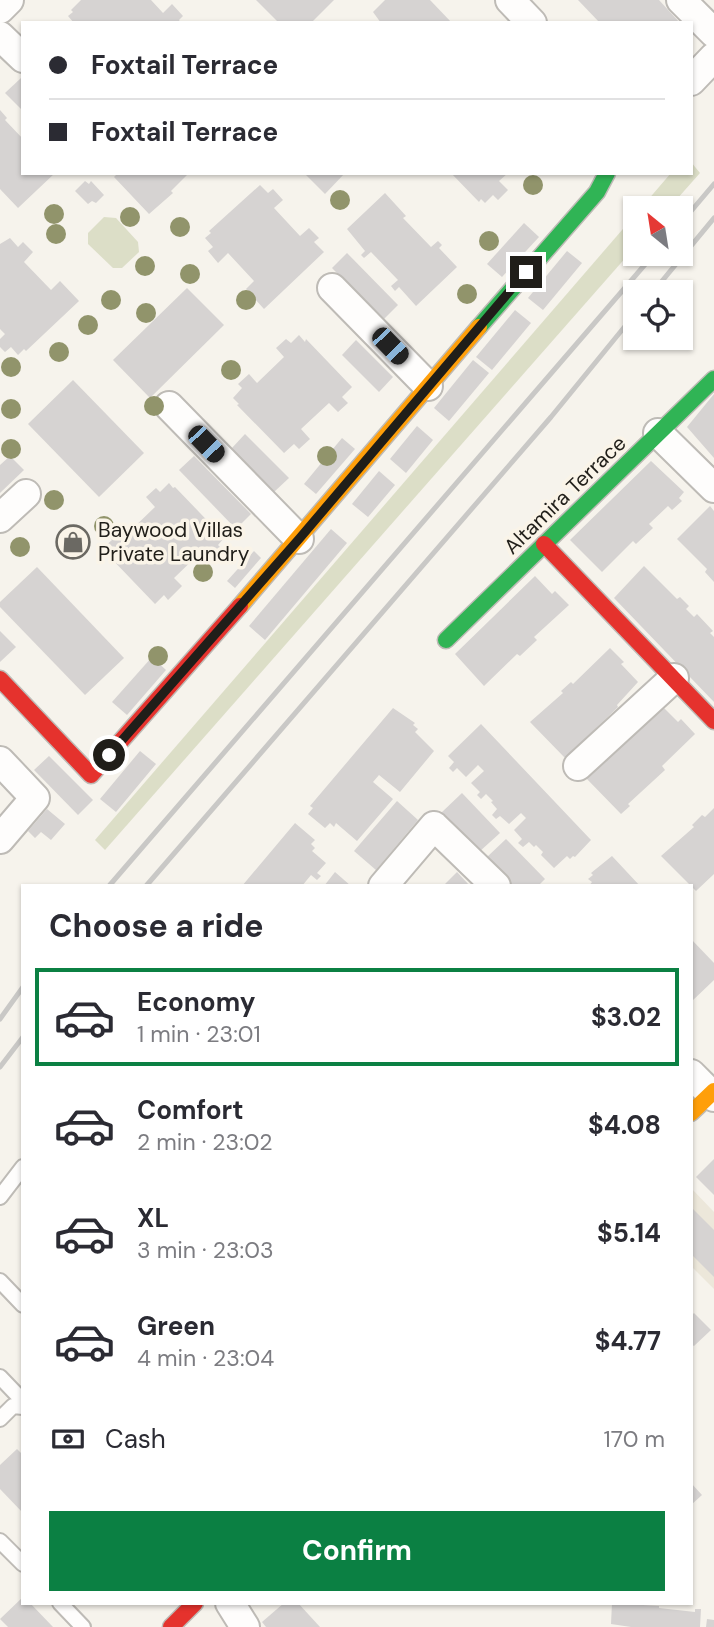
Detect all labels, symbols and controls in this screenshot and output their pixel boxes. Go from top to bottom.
text: Foxtail Terrace [91,48,278,82]
text: Foxtail Terrace [91,115,278,149]
north arrow [623,196,693,266]
map controls [623,196,693,350]
route end [510,256,542,288]
button: locate [623,280,693,350]
car [368,324,413,368]
car [184,422,229,466]
street label: Altamira Terrace [498,429,632,560]
place label: Baywood Villas Private Laundry [98,516,250,568]
shop icon: Baywood Villas Private Laundry [54,523,92,561]
route start [93,739,125,771]
text: Choose a ride [49,905,264,947]
text: Economy [137,985,255,1019]
icon: car [53,986,116,1049]
text: $3.02 [591,1000,661,1034]
text: 1 min · 23:01 [137,1019,261,1049]
text: Comfort [137,1093,243,1127]
icon: car [53,1094,116,1157]
text: $4.08 [588,1108,661,1142]
text: 2 min · 23:02 [137,1127,273,1157]
text: XL [137,1201,169,1235]
icon: car [53,1202,116,1265]
text: $5.14 [597,1216,661,1250]
text: 3 min · 23:03 [137,1235,274,1265]
text: Green [137,1309,215,1343]
icon: car [53,1310,116,1373]
text: $4.77 [595,1324,661,1358]
text: 4 min · 23:04 [137,1343,274,1373]
icon: cash [49,1420,87,1458]
text: Cash [105,1422,166,1456]
text: 170 m [604,1424,665,1454]
button: Confirm [49,1511,665,1591]

